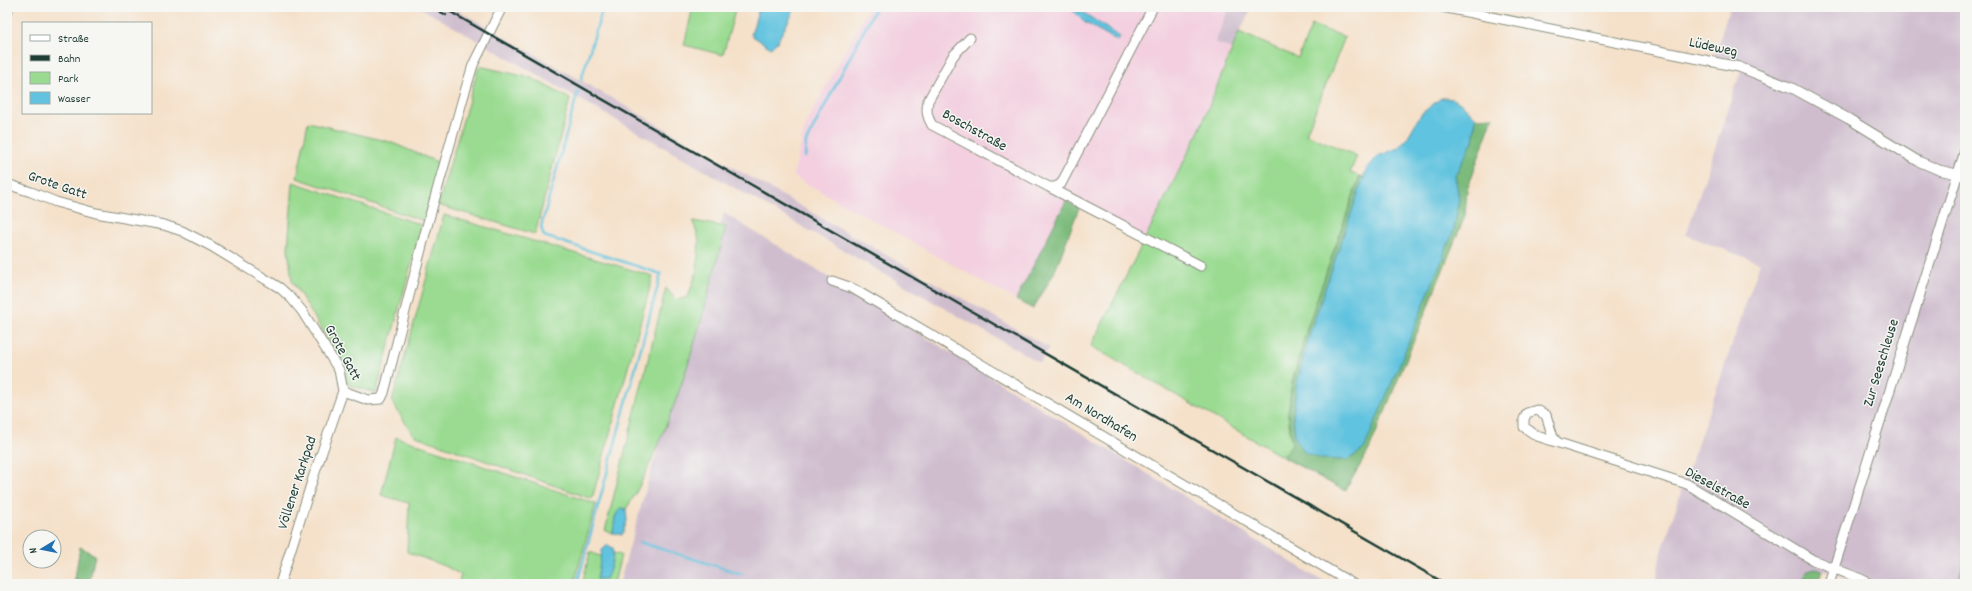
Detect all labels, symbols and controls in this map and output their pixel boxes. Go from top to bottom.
legend [22,22,152,114]
text: Straße [58,31,89,48]
street label: Lüdeweg [1687,32,1739,64]
text: Bahn [58,51,81,68]
text: Park [58,71,79,88]
text: Wasser [58,91,91,108]
street label: Boschstraße [938,104,1011,158]
street label: Grote Gatt [25,166,90,206]
street label: Zur Seeschleuse [1858,316,1906,410]
street label: Grote Gatt [318,321,366,386]
street label: Am Nordhafen [1060,388,1142,448]
street label: Völlener Karkpad [273,434,323,532]
street label: Dieselstraße [1680,462,1754,516]
north arrow [22,529,62,569]
text: N [26,546,42,554]

